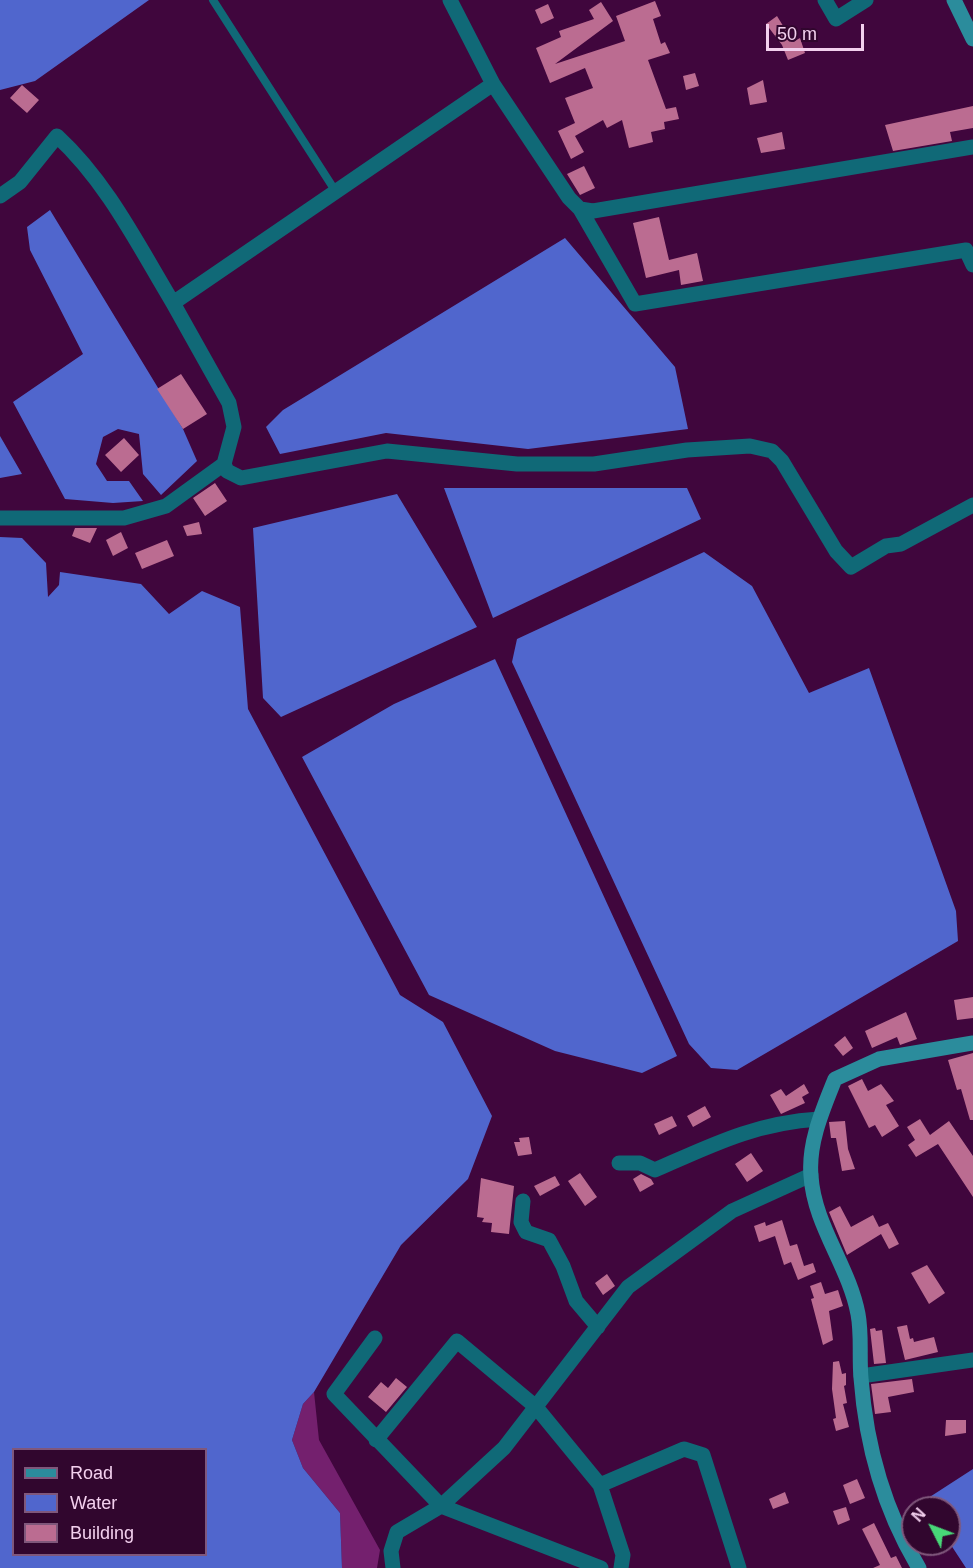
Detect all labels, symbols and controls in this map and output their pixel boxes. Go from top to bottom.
scale bar [769,12,866,50]
text: 50 m [777,24,817,44]
legend [12,1448,207,1556]
text: Road [70,1463,113,1483]
text: Water [70,1493,117,1513]
north arrow [901,1496,961,1556]
text: N [909,1505,929,1525]
text: Building [70,1523,134,1543]

